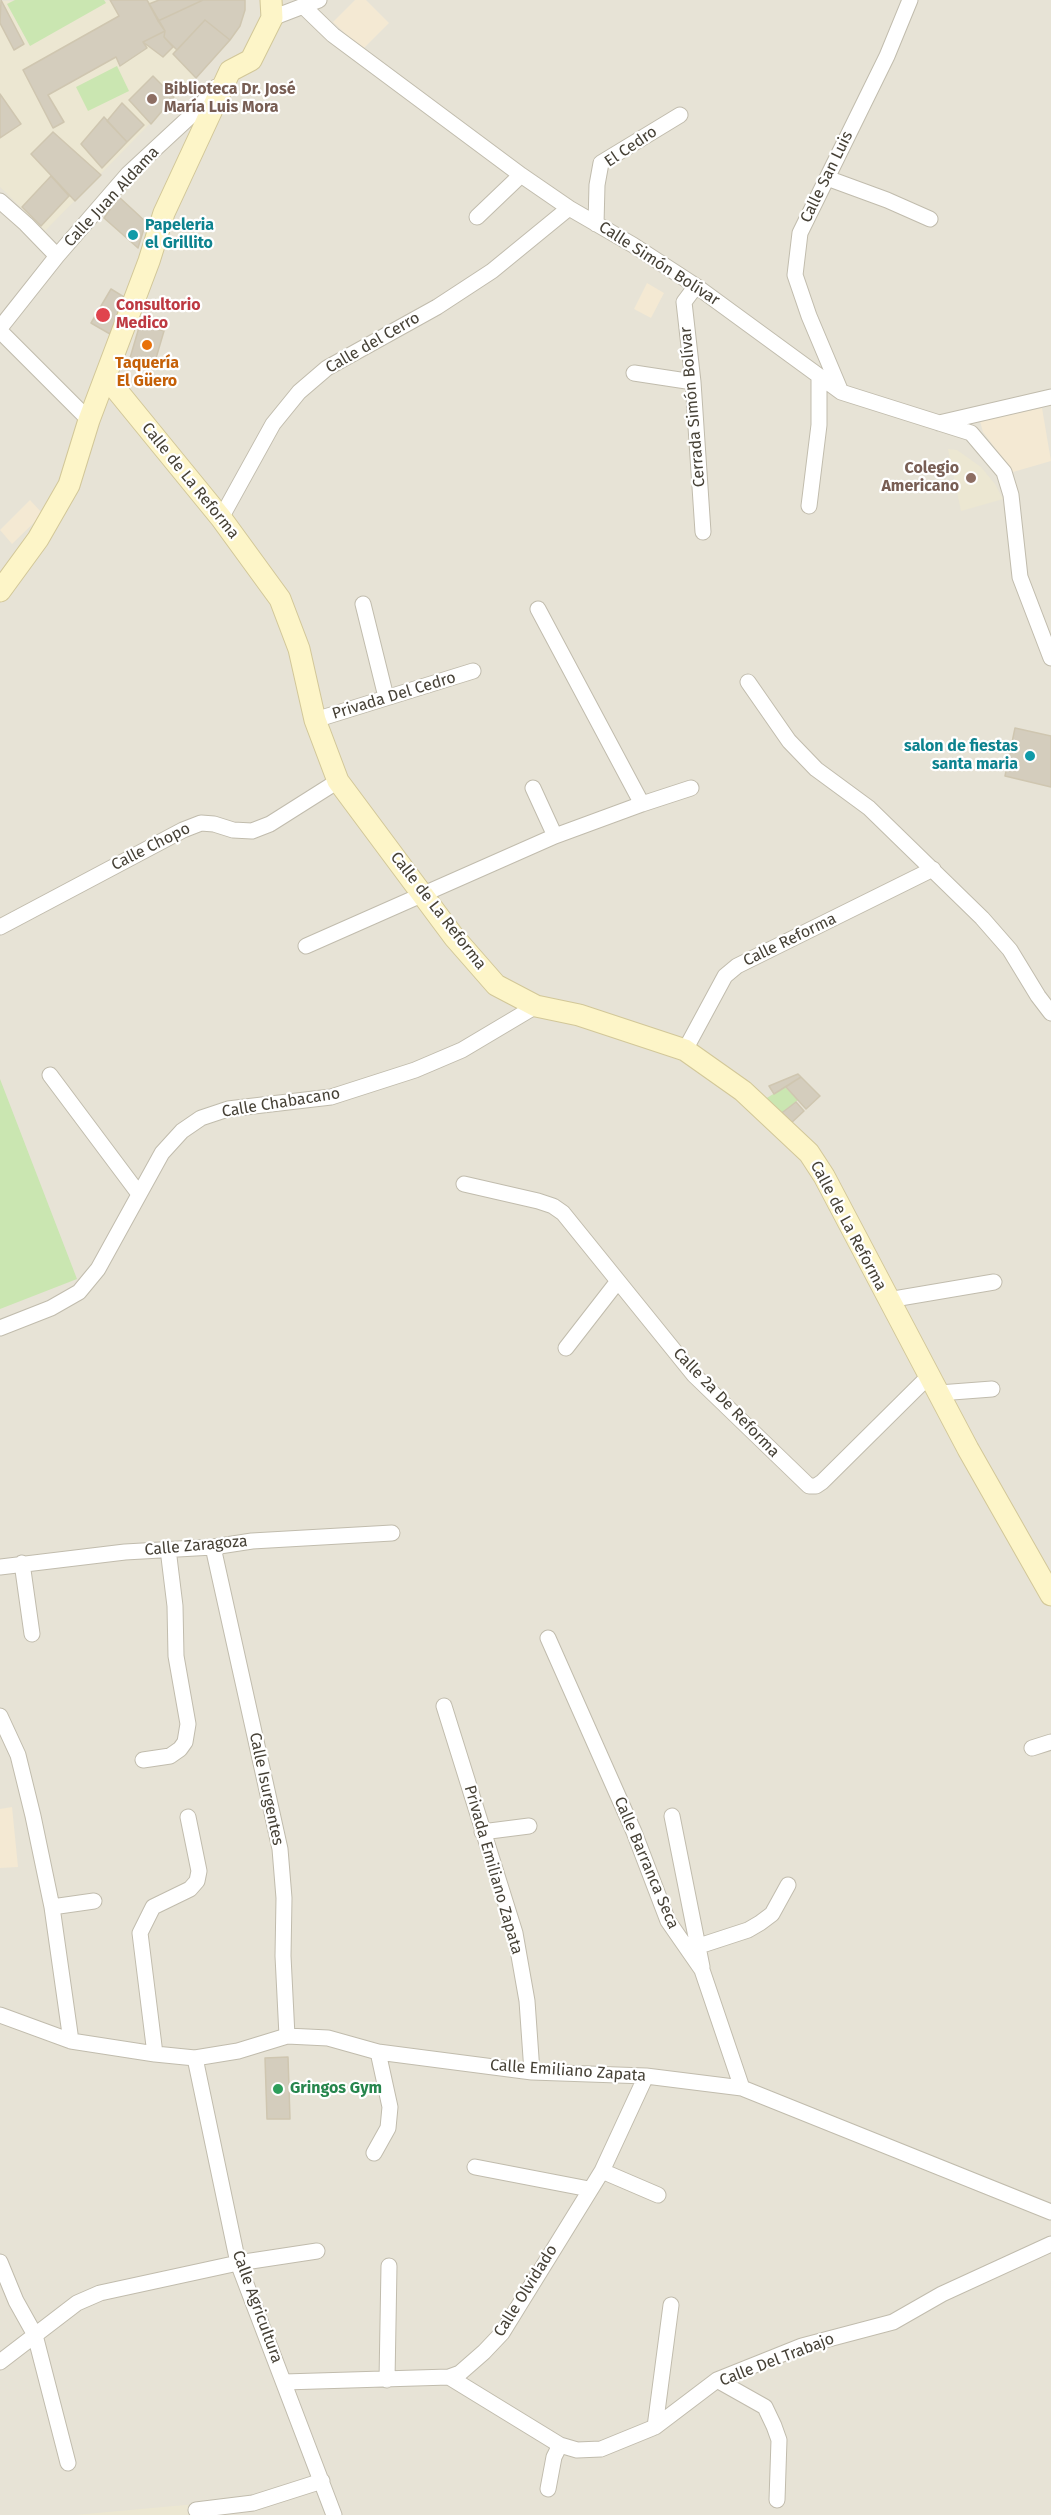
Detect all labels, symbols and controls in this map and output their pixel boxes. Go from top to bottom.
place label: Biblioteca Dr. José María Luis Mora [164,80,295,118]
marker: Biblioteca Dr. José María Luis Mora [145,92,159,106]
street label: El Cedro [601,122,661,172]
street label: Calle San Luis [797,128,857,226]
street label: Calle Juan Aldama [60,143,164,251]
place label: Papeleria el Grillito [145,216,214,254]
street label: Calle Simón Bolívar [595,218,723,310]
marker: Papeleria el Grillito [126,228,140,242]
place label: Consultorio Medico [116,296,201,334]
marker: Consultorio Medico [94,306,112,324]
street label: Calle del Cerro [323,308,423,378]
street label: Cerrada Simón Bolívar [676,326,710,488]
marker: Taquería El Güero [140,338,154,352]
place label: Taquería El Güero [115,354,179,392]
street label: Calle de La Reforma [137,419,243,543]
place label: Colegio Americano [881,459,959,497]
marker: Colegio Americano [964,471,978,485]
street label: Privada Del Cedro [330,668,458,724]
place label: salon de fiestas santa maria [904,737,1018,775]
marker: salon de fiestas santa maria [1023,749,1037,763]
street label: Calle Chopo [108,819,194,875]
street label: Calle de La Reforma [386,848,490,974]
street label: Calle Reforma [740,909,840,971]
street label: Calle Chabacano [221,1084,341,1122]
street label: Calle de La Reforma [806,1158,890,1294]
street label: Calle 2a De Reforma [669,1344,783,1462]
street label: Calle Zaragoza [144,1532,248,1560]
street label: Calle Isurgentes [245,1731,287,1847]
street label: Privada Emiliano Zapata [460,1783,526,1957]
street label: Calle Barranca Seca [609,1794,683,1932]
street label: Calle Emiliano Zapata [489,2056,647,2086]
place label: Gringos Gym [290,2079,382,2099]
marker: Gringos Gym [271,2082,285,2096]
street label: Calle Olvidado [490,2241,562,2341]
street label: Calle Agricultura [228,2248,286,2366]
street label: Calle Del Trabajo [717,2329,837,2391]

